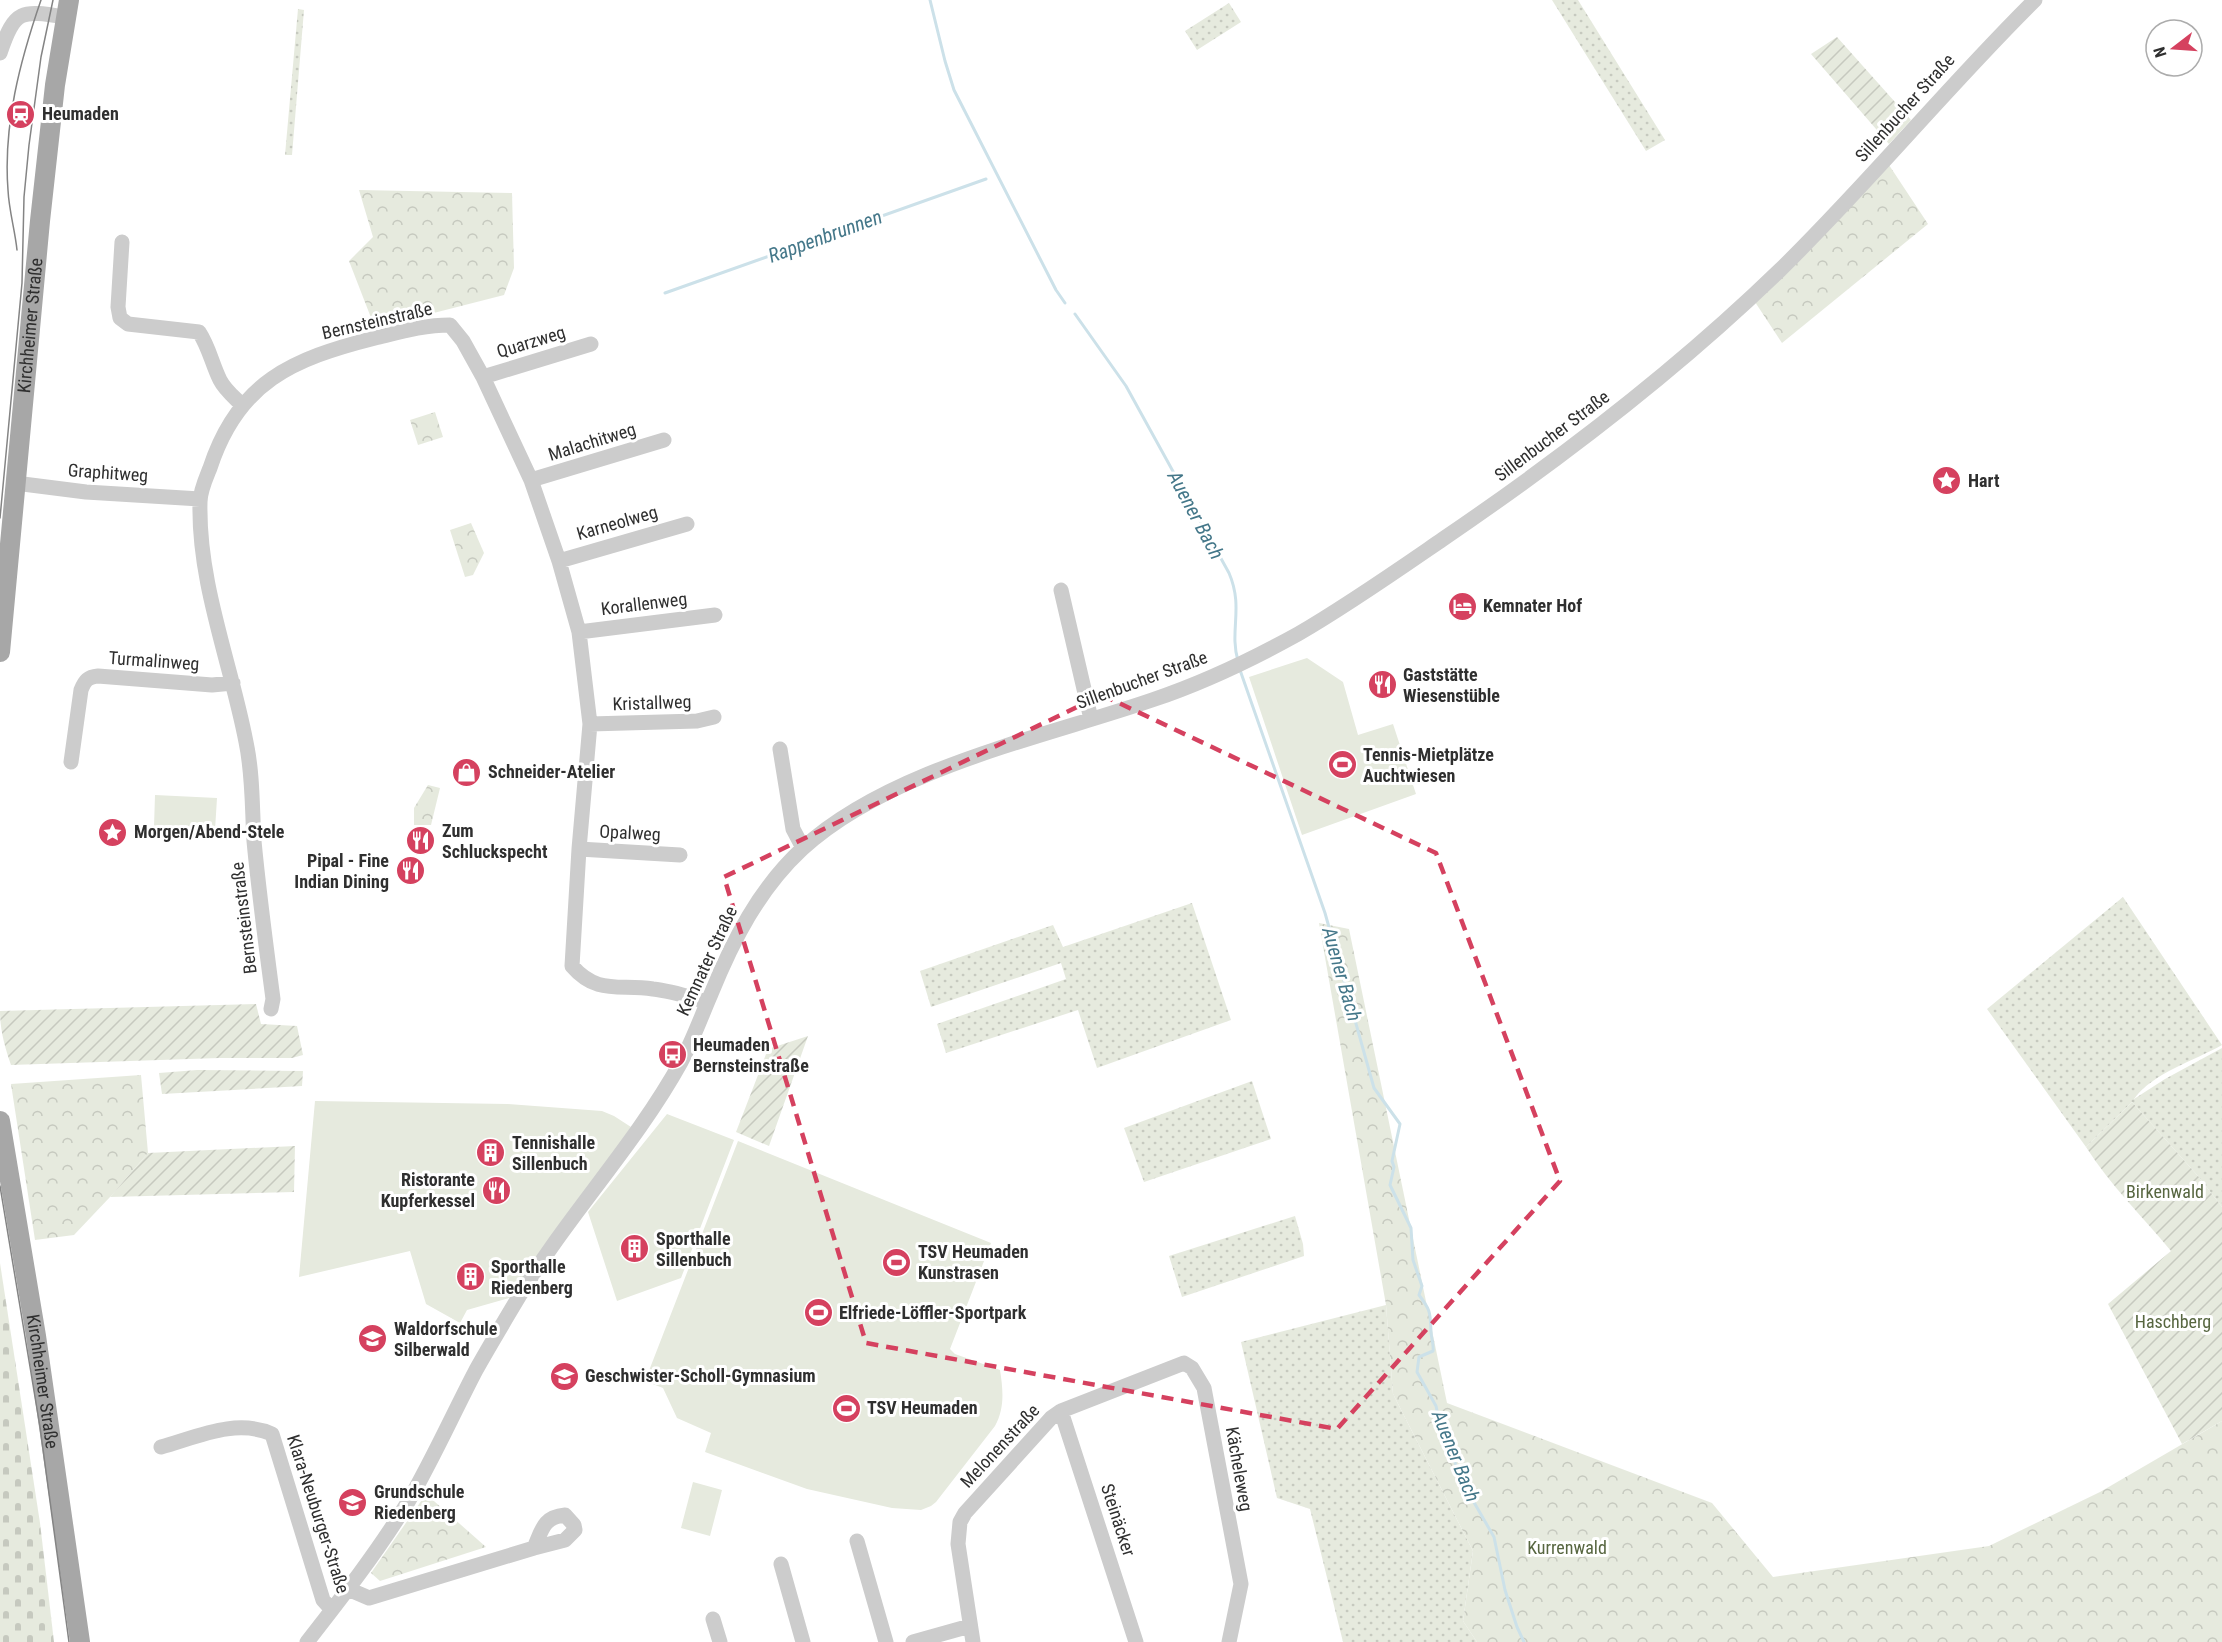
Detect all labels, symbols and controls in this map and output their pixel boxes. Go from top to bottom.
north arrow [2144,18,2204,78]
text: N [2150,45,2171,60]
street label: Sillenbucher Straße [1851,49,1959,166]
station icon: Heumaden [5,98,37,130]
place label: Heumaden [42,103,119,124]
water label: Rappenbrunnen [765,204,885,268]
street label: Kirchheimer Straße [13,257,47,394]
street label: Bernsteinstraße [320,298,434,343]
street label: Quarzweg [494,321,568,362]
street label: Sillenbucher Straße [1490,386,1613,485]
street label: Malachitweg [546,418,638,465]
street label: Graphitweg [67,459,149,486]
place icon: Hart [1931,465,1963,497]
water label: Auener Bach [1162,466,1229,563]
place label: Hart [1968,470,2000,491]
street label: Karneolweg [574,501,660,544]
street label: Korallenweg [600,588,688,619]
hotel icon: Kemnater Hof [1446,590,1478,622]
place label: Kemnater Hof [1483,595,1582,616]
street label: Sillenbucher Straße [1074,646,1210,713]
street label: Turmalinweg [108,647,200,674]
place label: Gaststätte Wiesenstüble [1403,664,1500,706]
restaurant icon: Gaststätte Wiesenstüble [1366,669,1398,701]
street label: Kristallweg [612,691,692,714]
place label: Tennis-Mietplätze Auchtwiesen [1363,744,1494,786]
sports icon: Tennis-Mietplätze Auchtwiesen [1326,749,1358,781]
shop icon: Schneider-Atelier [451,756,483,788]
place label: Schneider-Atelier [488,761,615,782]
place icon: Morgen/Abend-Stele [97,816,129,848]
place label: Zum Schluckspecht [442,820,548,862]
street label: Opalweg [599,820,661,845]
place label: Morgen/Abend-Stele [134,821,285,842]
restaurant icon: Zum Schluckspecht [405,825,437,857]
place label: Pipal - Fine Indian Dining [294,850,389,892]
restaurant icon: Pipal - Fine Indian Dining [394,855,426,887]
street label: Bernsteinstraße [226,861,261,975]
street label: Kemnater Straße [672,903,741,1019]
water label: Auener Bach [1317,923,1367,1024]
place label: Heumaden Bernsteinstraße [693,1034,809,1076]
bus stop icon: Heumaden Bernsteinstraße [656,1039,688,1071]
place label: Tennishalle Sillenbuch [512,1132,595,1174]
building icon: Tennishalle Sillenbuch [475,1137,507,1169]
place label: Ristorante Kupferkessel [381,1169,475,1211]
restaurant icon: Ristorante Kupferkessel [480,1174,512,1206]
park label: Birkenwald [2126,1181,2204,1202]
place label: Sporthalle Sillenbuch [656,1228,732,1270]
building icon: Sporthalle Sillenbuch [619,1233,651,1265]
place label: TSV Heumaden Kunstrasen [918,1241,1029,1283]
sports icon: TSV Heumaden Kunstrasen [881,1246,913,1278]
place label: Sporthalle Riedenberg [491,1256,573,1298]
building icon: Sporthalle Riedenberg [454,1261,486,1293]
sports icon: Elfriede-Löffler-Sportpark [802,1297,834,1329]
place label: Elfriede-Löffler-Sportpark [839,1302,1027,1323]
park label: Haschberg [2135,1311,2211,1332]
street label: Kirchheimer Straße [23,1313,63,1450]
place label: Waldorfschule Silberwald [394,1318,498,1360]
school or university icon: Waldorfschule Silberwald [357,1323,389,1355]
school or university icon: Geschwister-Scholl-Gymnasium [548,1360,580,1392]
place label: Geschwister-Scholl-Gymnasium [585,1365,816,1386]
sports icon: TSV Heumaden [830,1392,862,1424]
place label: TSV Heumaden [867,1397,978,1418]
street label: Melonenstraße [956,1400,1044,1492]
water label: Auener Bach [1426,1406,1485,1505]
street label: Kächeleweg [1222,1425,1257,1513]
street label: Klara-Neuburger-Straße [283,1432,354,1596]
place label: Grundschule Riedenberg [374,1481,465,1523]
street label: Steinäcker [1097,1481,1140,1559]
school or university icon: Grundschule Riedenberg [337,1486,369,1518]
park label: Kurrenwald [1527,1537,1607,1558]

